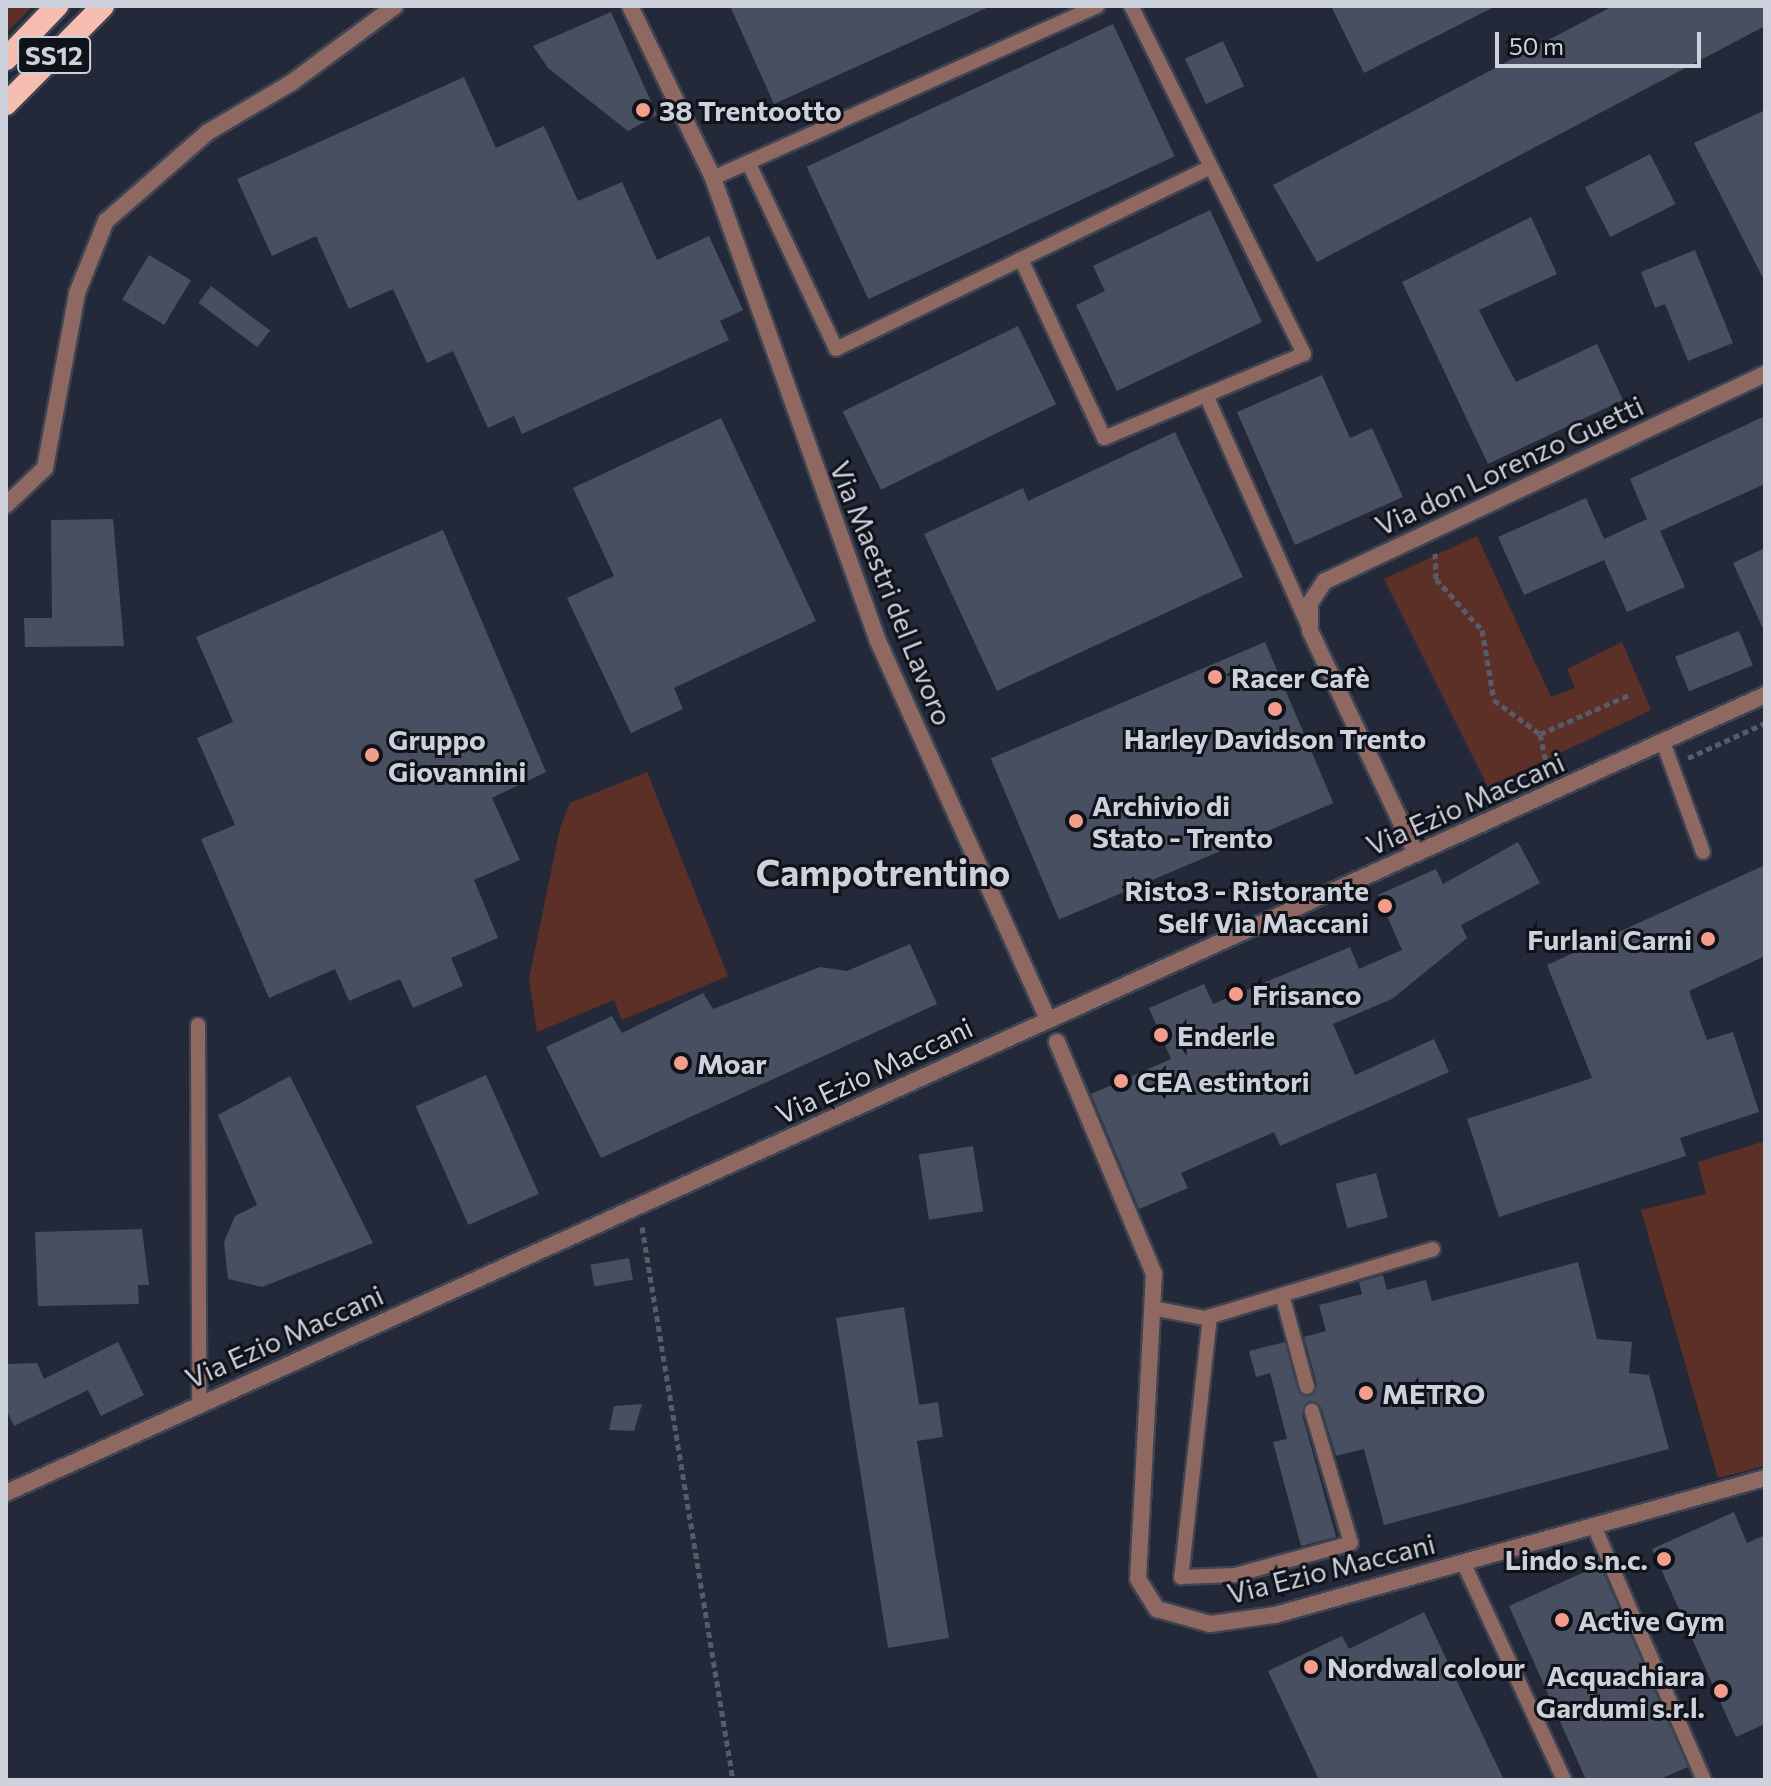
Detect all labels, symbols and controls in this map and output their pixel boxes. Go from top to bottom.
scale bar [1499,16,1705,66]
text: 50 m [1509,31,1564,60]
road number: SS12 [16,33,92,77]
place label: 38 Trentootto [659,93,842,127]
marker: 38 Trentootto [634,101,652,119]
street label: Via don Lorenzo Guetti [1370,388,1648,542]
street label: Via Maestri del Lavoro [824,456,960,730]
place label: Racer Cafè [1231,660,1370,694]
marker: Racer Cafè [1206,668,1224,686]
marker: Harley Davidson Trento [1266,700,1284,718]
place label: Harley Davidson Trento [1124,721,1426,755]
place label: Gruppo Giovannini [388,722,526,788]
street label: Via Ezio Maccani [1361,744,1569,862]
marker: Gruppo Giovannini [363,746,381,764]
place label: Archivio di Stato - Trento [1092,788,1273,854]
marker: Archivio di Stato - Trento [1067,812,1085,830]
district label: Campotrentino [756,850,1010,894]
place label: Risto3 - Ristorante Self Via Maccani [1124,873,1369,939]
marker: Risto3 - Ristorante Self Via Maccani [1376,897,1394,915]
place label: Furlani Carni [1527,922,1692,956]
marker: Furlani Carni [1699,930,1717,948]
place label: Frisanco [1252,977,1362,1011]
marker: Frisanco [1227,985,1245,1003]
street label: Via Ezio Maccani [770,1010,978,1130]
place label: Enderle [1177,1018,1275,1052]
marker: Enderle [1152,1026,1170,1044]
place label: Moar [697,1046,767,1080]
marker: Moar [672,1054,690,1072]
place label: CEA estintori [1137,1064,1310,1098]
marker: CEA estintori [1112,1072,1130,1090]
street label: Via Ezio Maccani [180,1277,388,1395]
place label: METRO [1382,1376,1485,1410]
marker: METRO [1357,1384,1375,1402]
street label: Via Ezio Maccani [1224,1526,1438,1610]
place label: Lindo s.n.c. [1505,1542,1648,1576]
marker: Lindo s.n.c. [1655,1550,1673,1568]
place label: Active Gym [1578,1603,1725,1637]
marker: Active Gym [1553,1611,1571,1629]
place label: Nordwal colour [1327,1650,1525,1684]
marker: Nordwal colour [1302,1658,1320,1676]
place label: Acquachiara Gardumi s.r.l. [1536,1658,1705,1724]
marker: Acquachiara Gardumi s.r.l. [1712,1682,1730,1700]

